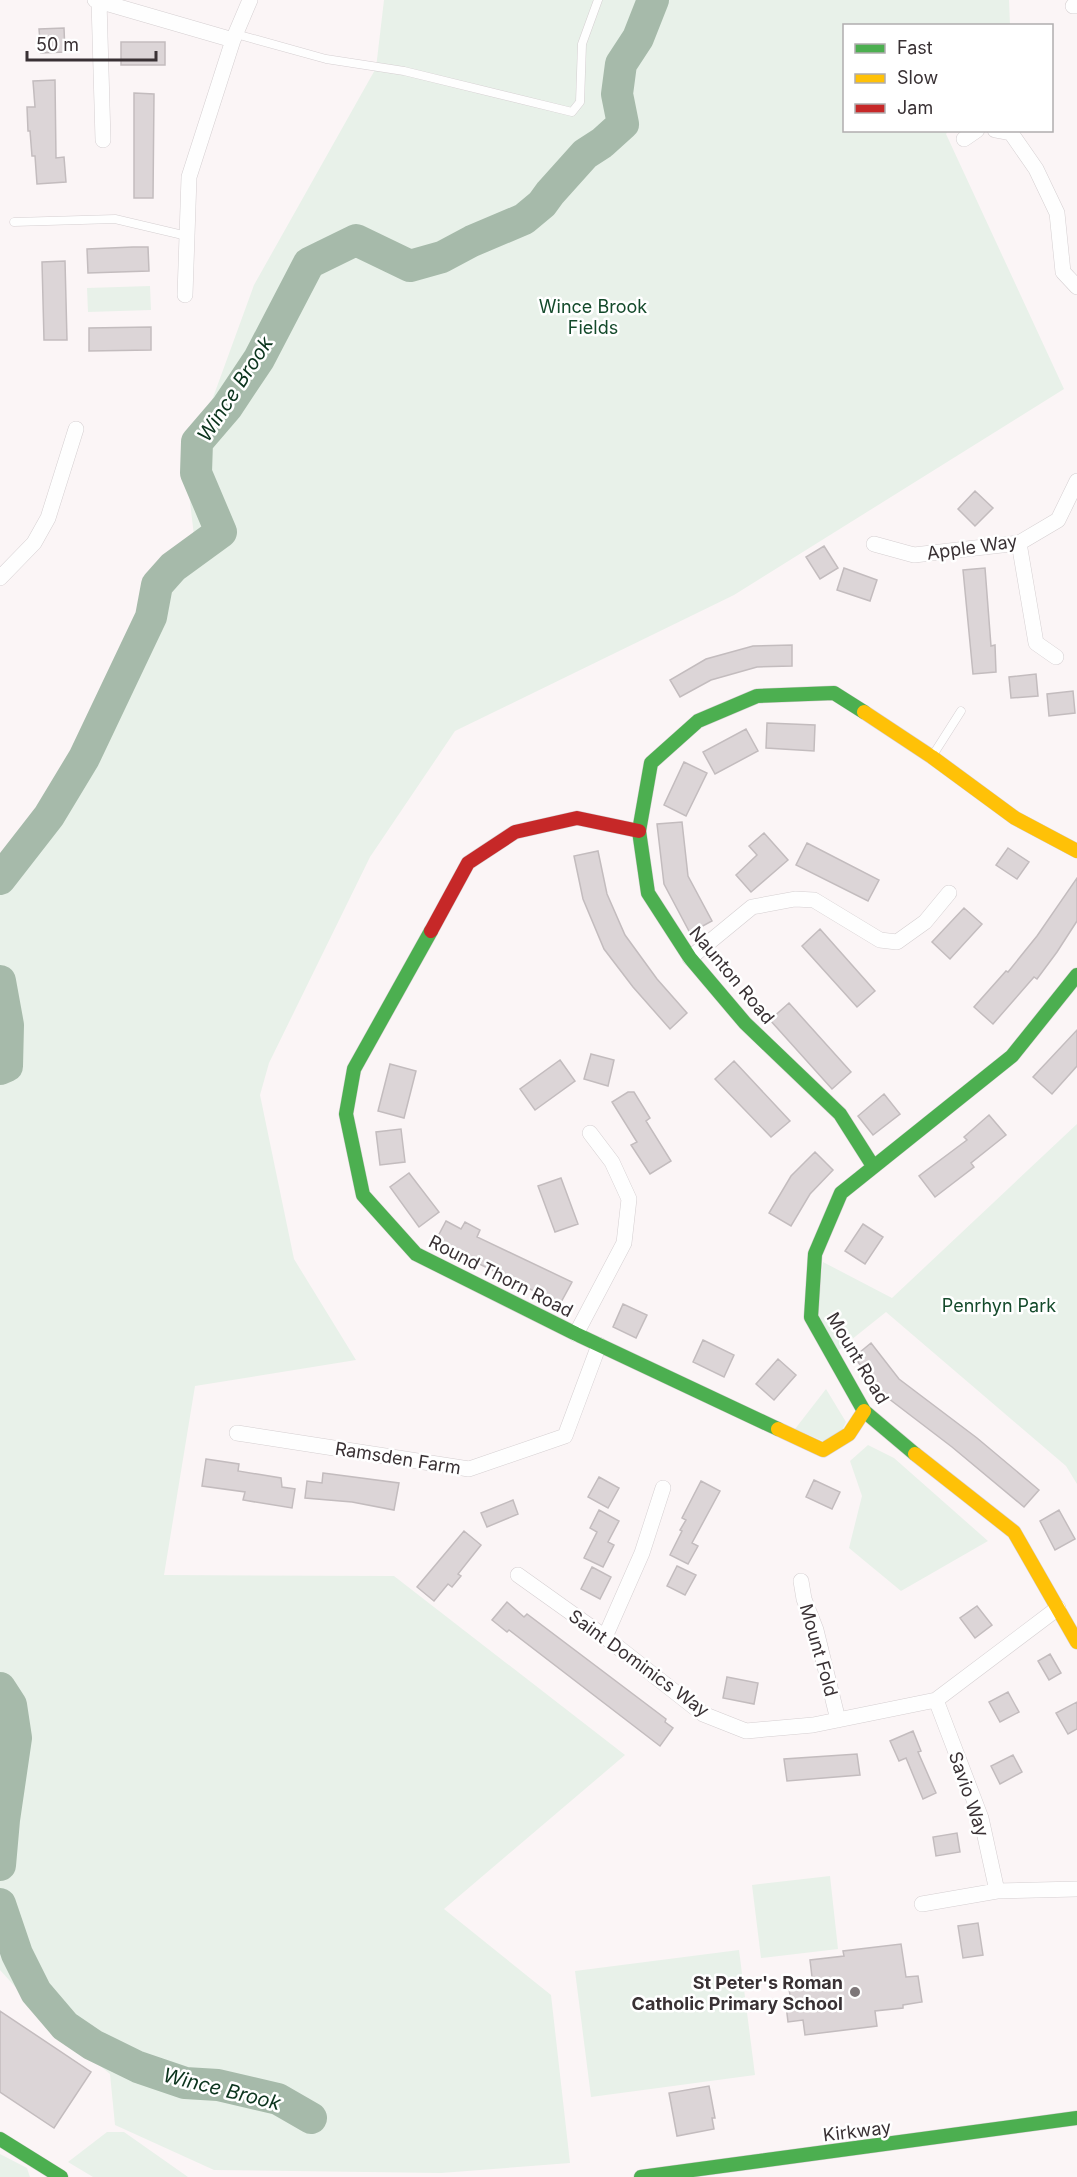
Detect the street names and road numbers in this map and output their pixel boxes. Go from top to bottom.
street label: Apple Way [925,530,1019,564]
street label: Naunton Road [685,922,779,1028]
street label: Round Thorn Road [426,1231,576,1321]
street label: Mount Road [823,1309,893,1407]
street label: Ramsden Farm [334,1438,462,1478]
street label: Mount Fold [796,1601,842,1699]
street label: Saint Dominics Way [565,1605,713,1721]
street label: Savio Way [945,1749,993,1839]
street label: Kirkway [822,2116,892,2146]

